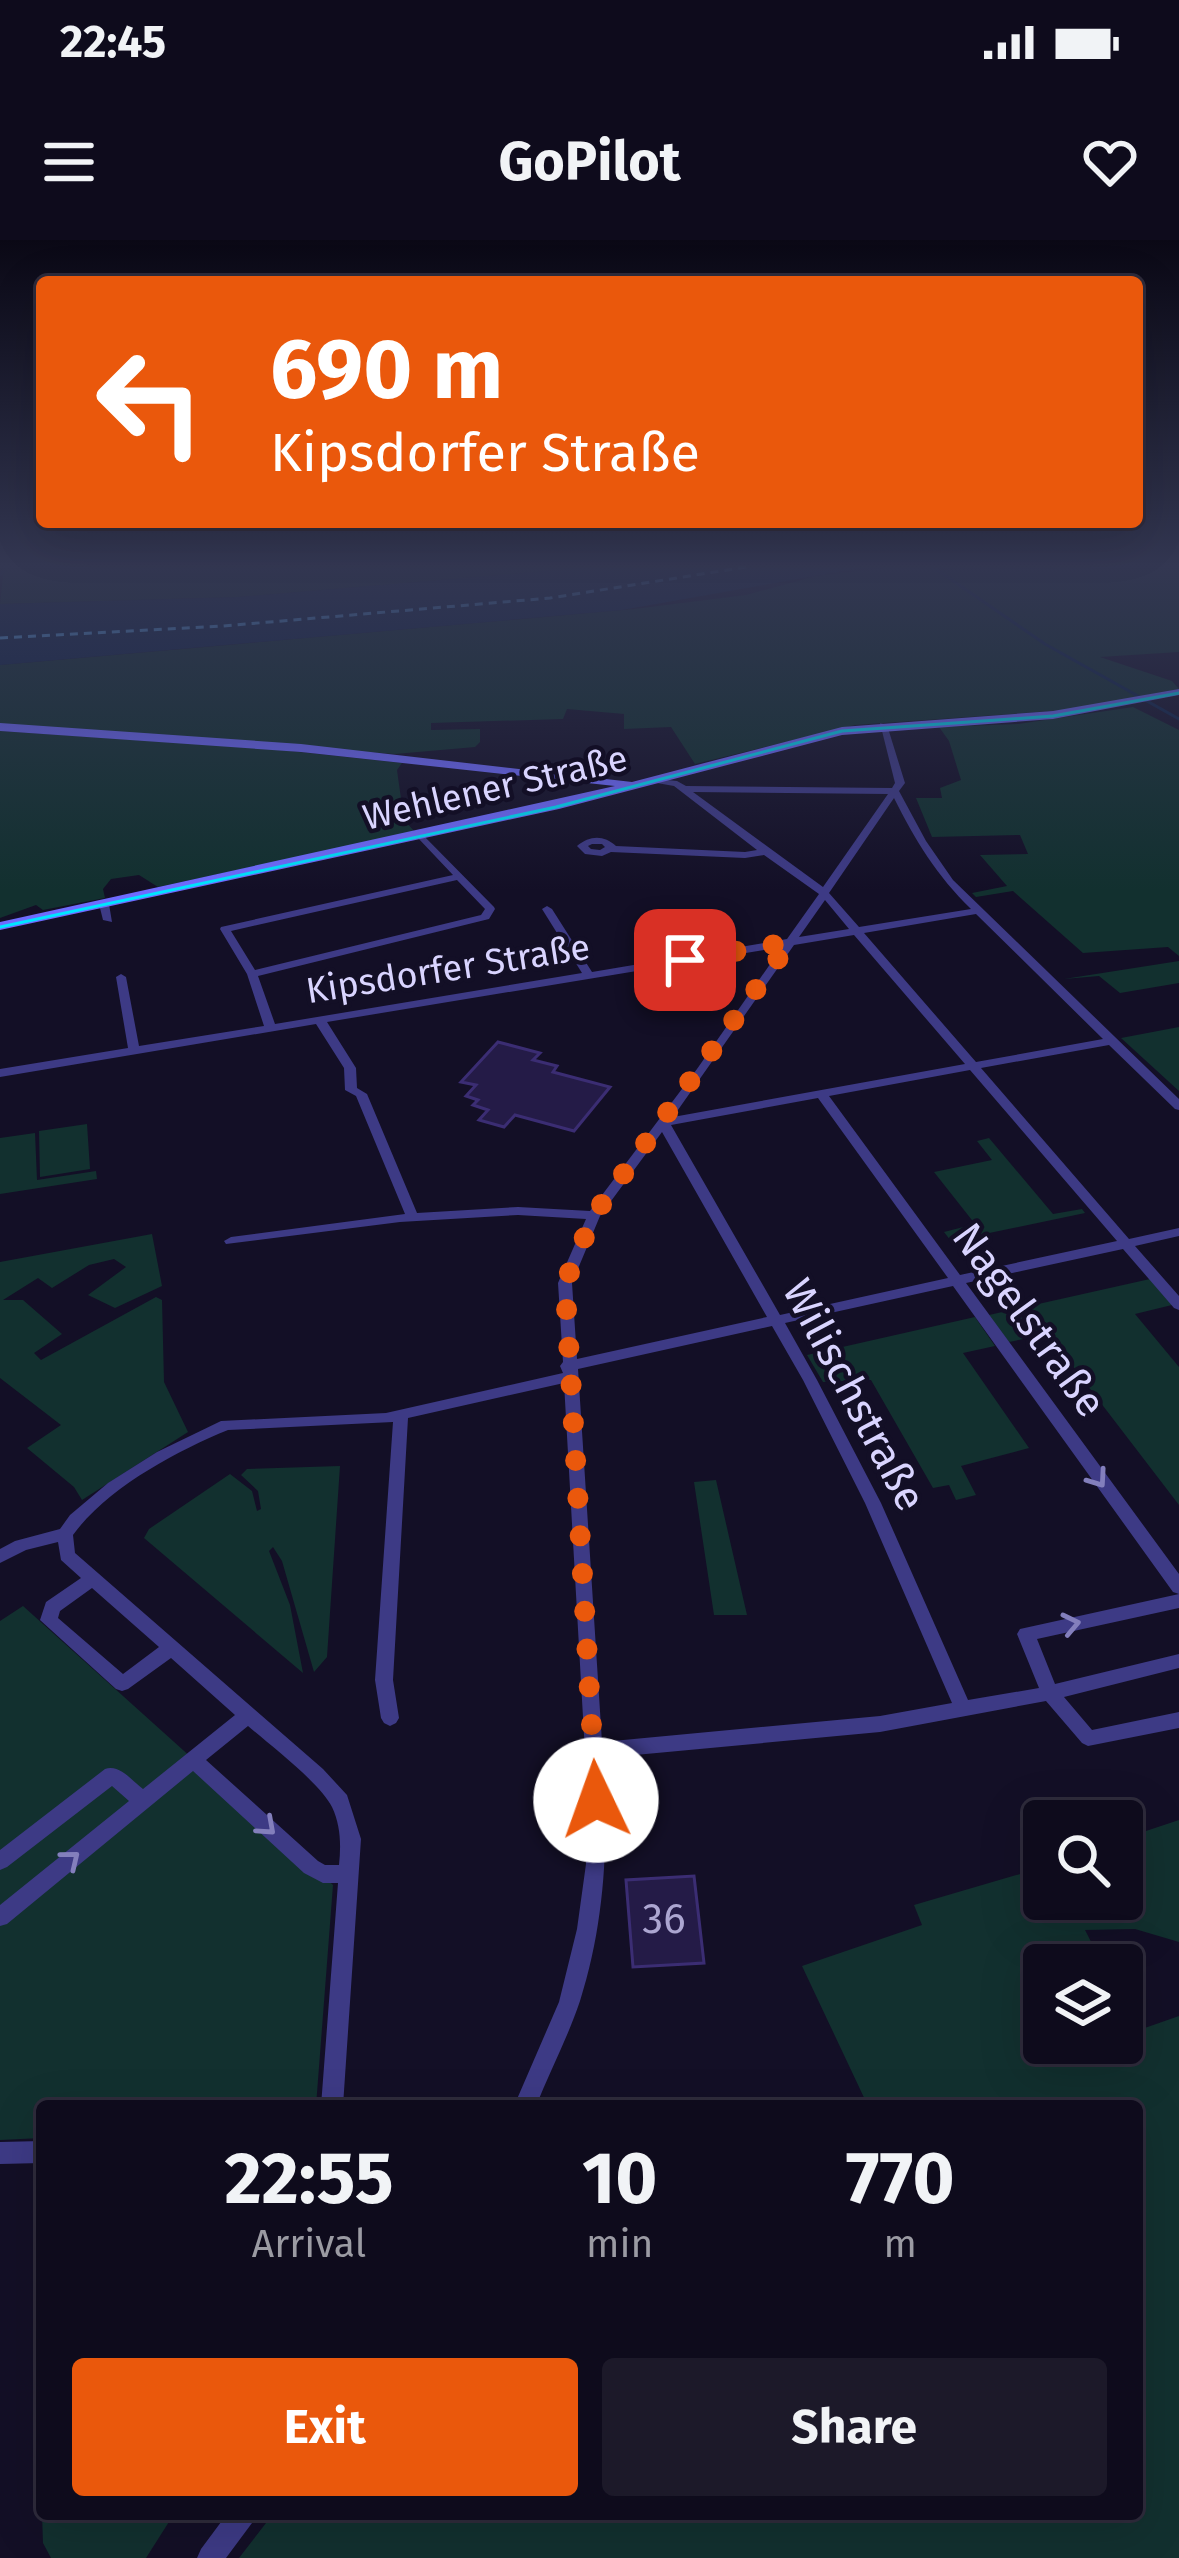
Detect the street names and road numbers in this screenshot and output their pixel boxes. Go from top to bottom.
street label: Wehlener Straße [358,736,632,840]
street label: Kipsdorfer Straße [303,925,593,1013]
street label: Nagelstraße [942,1213,1116,1427]
street label: Wilischstraße [772,1271,936,1519]

